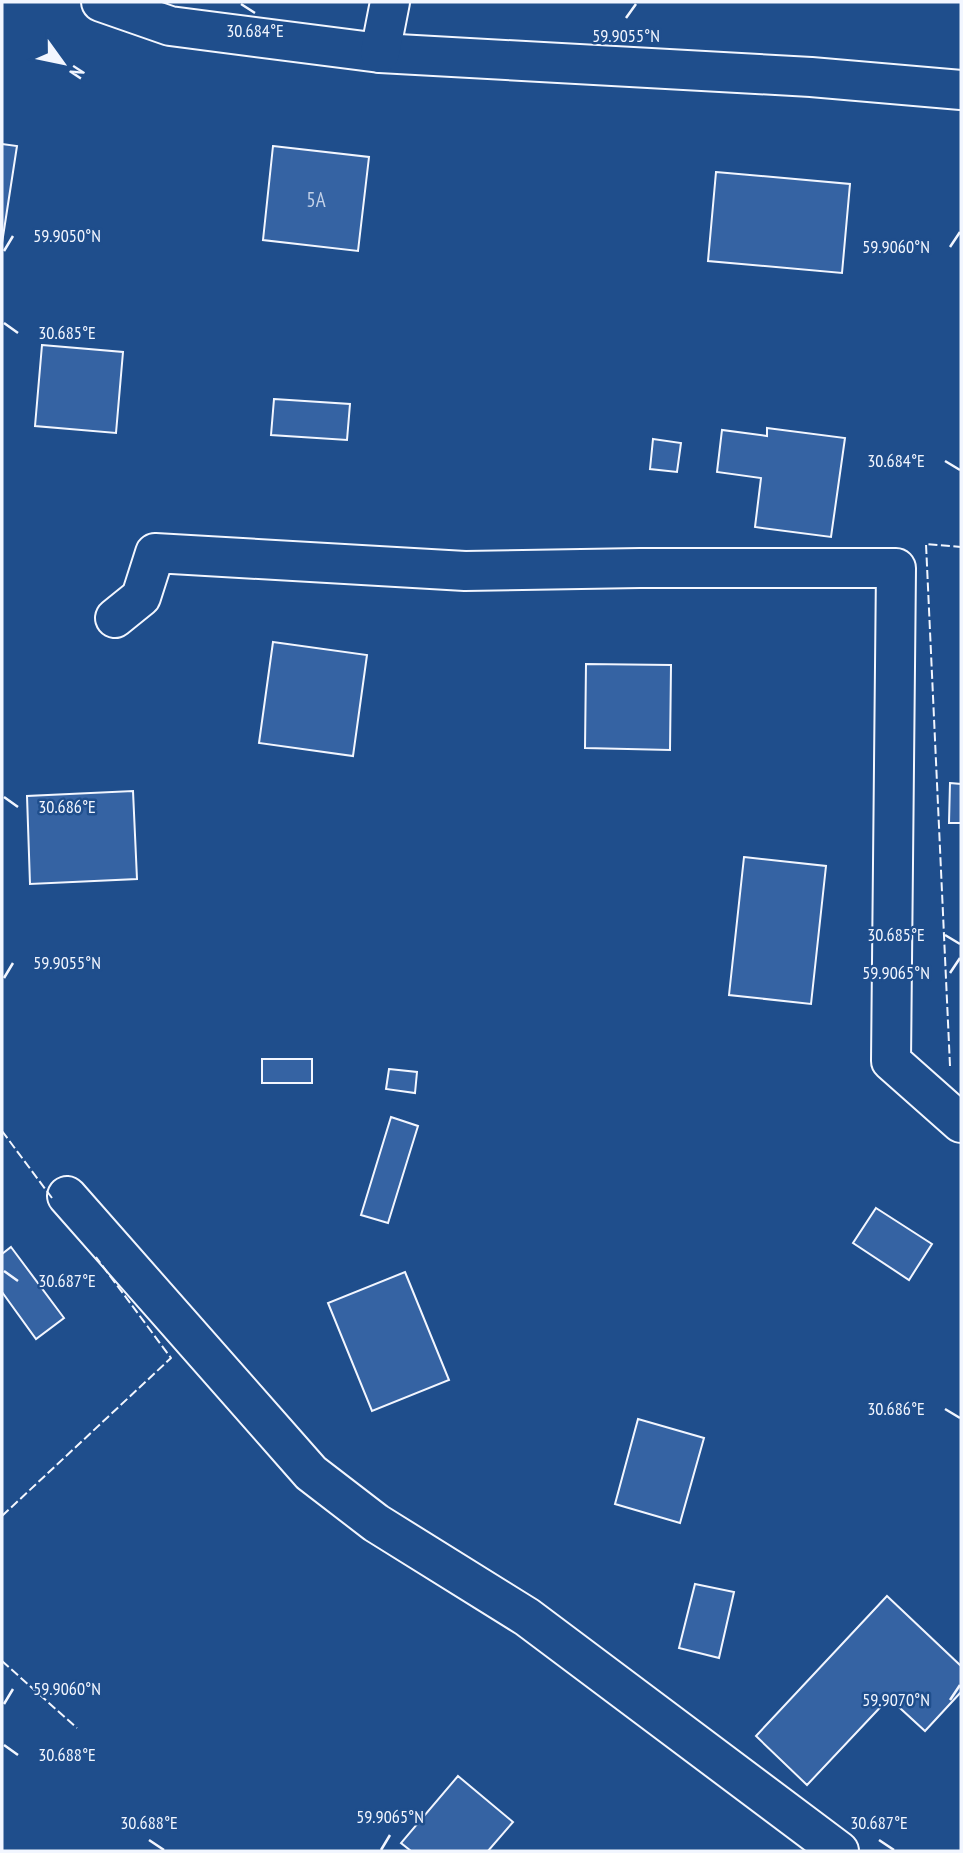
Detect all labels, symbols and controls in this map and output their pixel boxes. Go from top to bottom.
text: 30.684°E [226,19,284,42]
text: 59.9055°N [592,24,660,47]
north arrow [28,28,98,98]
text: N [64,61,90,83]
house number: 5А [306,186,326,213]
text: 59.9050°N [33,224,101,247]
text: 59.9060°N [862,235,930,258]
text: 30.685°E [38,321,96,344]
text: 30.684°E [867,449,925,472]
text: 30.686°E [38,795,96,818]
text: 30.685°E [867,923,925,946]
text: 59.9055°N [33,951,101,974]
text: 59.9065°N [862,961,930,984]
text: 30.687°E [38,1269,96,1292]
text: 30.686°E [867,1397,925,1420]
text: 59.9060°N [33,1677,101,1700]
text: 59.9070°N [862,1688,930,1711]
text: 30.688°E [38,1743,96,1766]
text: 59.9065°N [356,1805,424,1828]
text: 30.688°E [120,1811,178,1834]
text: 30.687°E [850,1811,908,1834]

